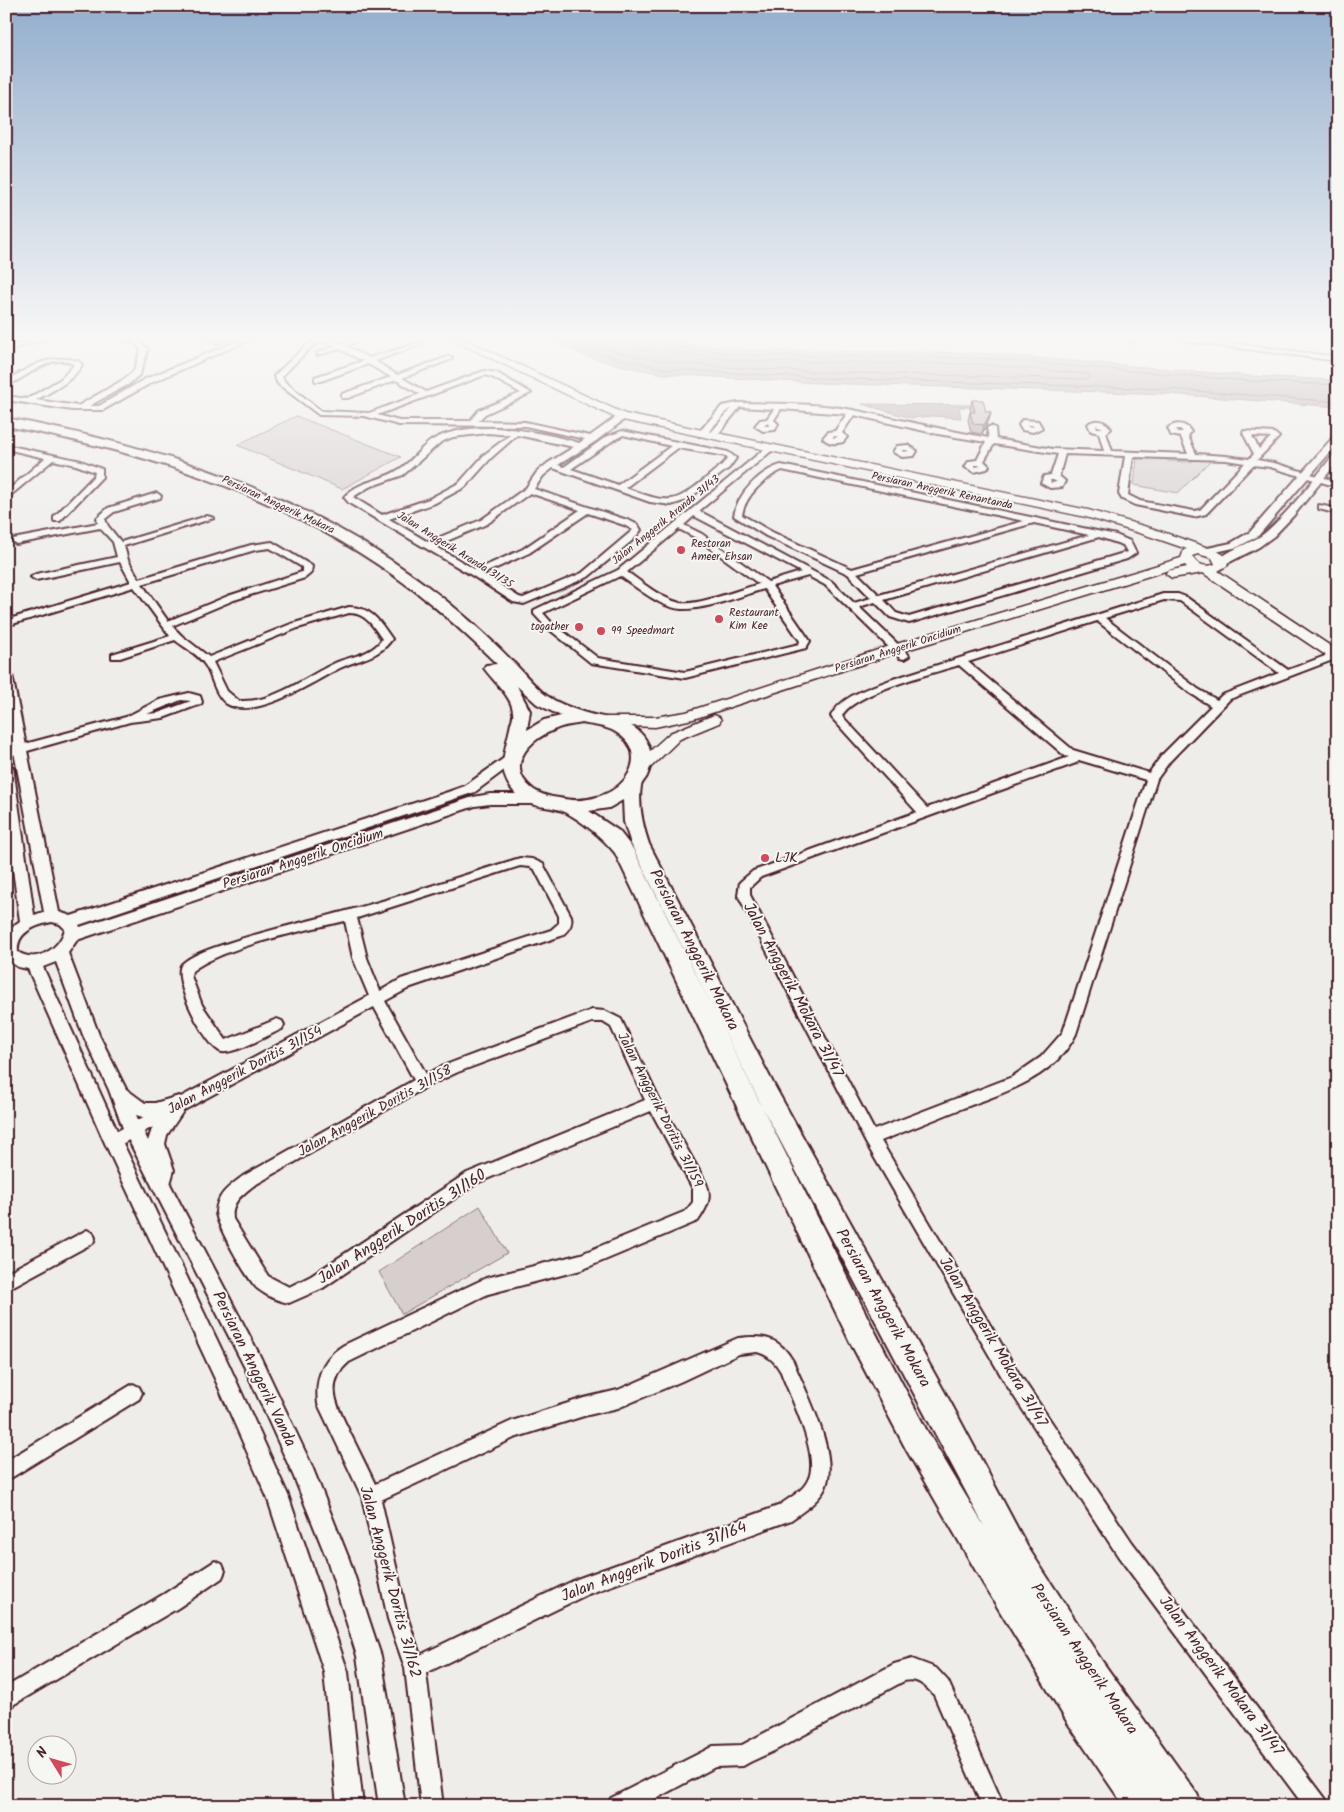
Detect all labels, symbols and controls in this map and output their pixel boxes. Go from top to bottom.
street label: Persiaran Anggerik Renantanda [870,467,1014,515]
street label: Persiaran Anggerik Mokara [219,471,337,539]
street label: Jalan Anggerik Aranda 31/43 [608,471,724,569]
street label: Jalan Anggerik Aranda 31/35 [393,507,518,594]
place label: Restoran Ameer Ehsan [691,535,753,566]
marker: Restoran Ameer Ehsan [675,544,687,556]
place label: Restaurant Kim Kee [729,604,779,635]
marker: Restaurant Kim Kee [713,613,725,625]
place label: togather [531,618,570,636]
street label: Persiaran Anggerik Oncidium [832,620,964,678]
marker: togather [573,621,585,633]
place label: 99 Speedmart [611,622,675,640]
marker: 99 Speedmart [595,625,607,637]
street label: Persiaran Anggerik Oncidium [220,823,386,895]
place label: LJK [775,847,798,869]
marker: LJK [759,852,771,864]
street label: Persiaran Anggerik Mokara [642,865,746,1035]
street label: Jalan Anggerik Mokara 31/47 [736,898,850,1083]
street label: Jalan Anggerik Doritis 31/154 [164,1020,327,1120]
street label: Jalan Anggerik Doritis 31/159 [611,1029,709,1192]
street label: Jalan Anggerik Doritis 31/158 [294,1059,457,1163]
street label: Jalan Anggerik Doritis 31/160 [313,1163,491,1291]
street label: Persiaran Anggerik Mokara [829,1224,937,1392]
street label: Jalan Anggerik Mokara 31/47 [932,1252,1054,1433]
street label: Persiaran Anggerik Vanda [205,1287,303,1451]
street label: Jalan Anggerik Doritis 31/162 [352,1483,428,1681]
street label: Jalan Anggerik Doritis 31/164 [557,1515,751,1609]
street label: Persiaran Anggerik Mokara [1024,1578,1144,1740]
street label: Jalan Anggerik Mokara 31/47 [1152,1591,1290,1762]
north arrow [28,1734,78,1784]
text: N [31,1743,54,1763]

